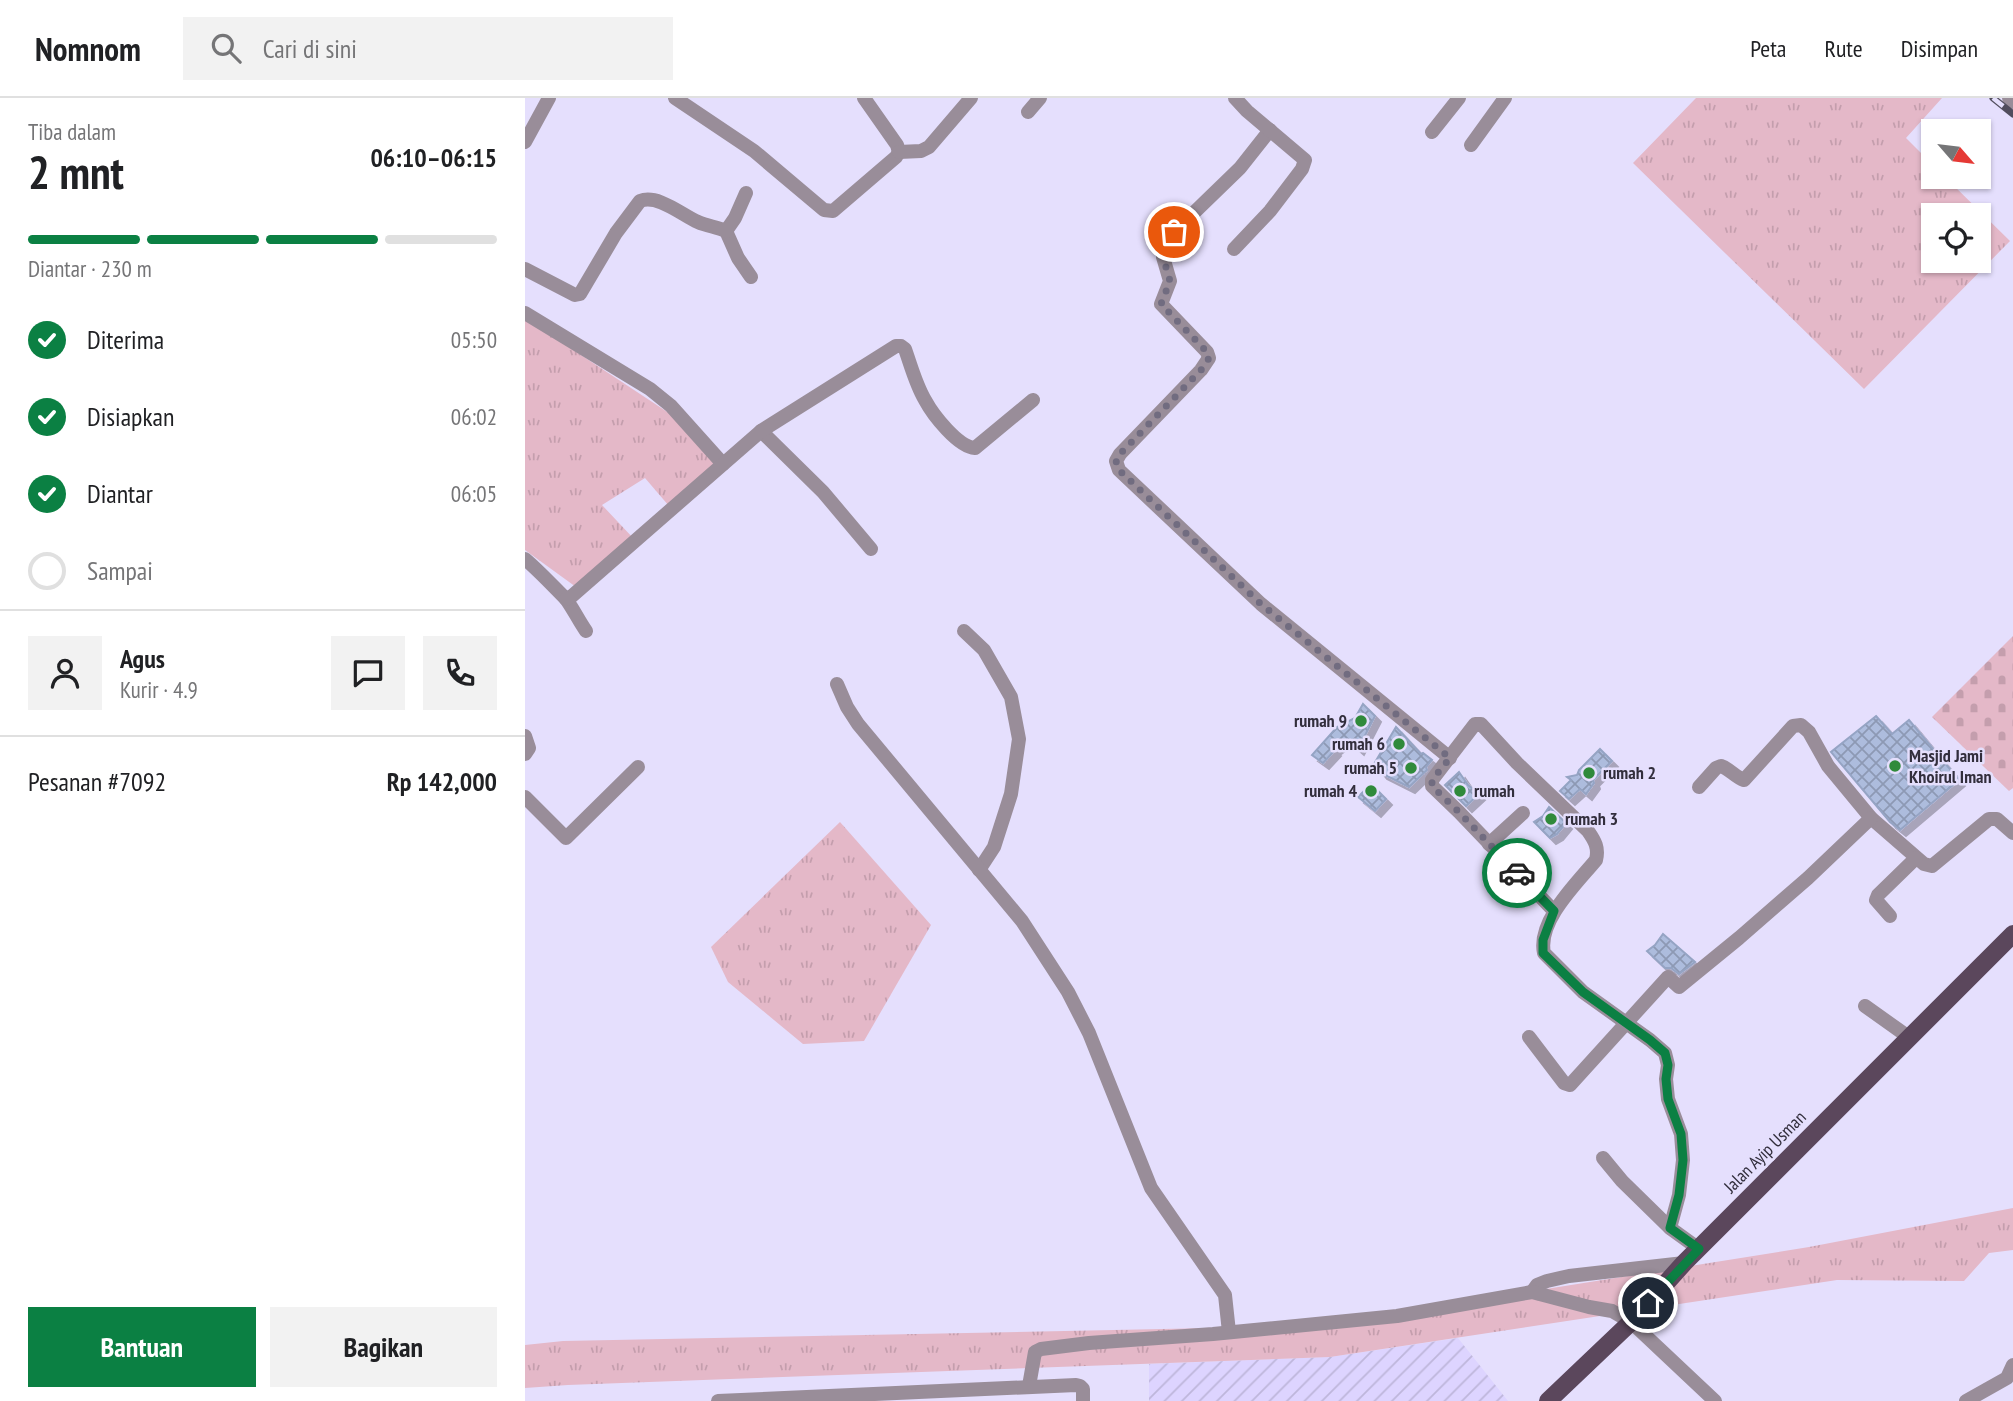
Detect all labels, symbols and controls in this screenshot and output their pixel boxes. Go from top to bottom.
search box [183,17,673,80]
text: Nomnom [35,27,141,70]
icon: search [207,29,245,67]
text: Cari di sini [263,32,357,65]
text: Peta [1750,33,1786,64]
text: Rute [1824,33,1863,64]
text: Disimpan [1901,33,1978,64]
text: Tiba dalam [28,117,116,146]
north arrow [1921,119,1991,189]
map controls [1921,119,1991,273]
text: 06:10–06:15 [370,141,497,174]
text: 2 mnt [28,142,124,202]
pin [1144,202,1204,262]
button: locate [1921,203,1991,273]
icon: bag [1155,213,1193,251]
text: Diantar · 230 m [28,254,152,283]
icon: check [28,321,66,359]
text: Diterima [87,323,164,356]
text: 05:50 [451,325,497,354]
icon: check [28,398,66,436]
text: Disiapkan [87,400,174,433]
text: 06:02 [451,402,497,431]
icon: check [28,475,66,513]
text: Diantar [87,477,153,510]
text: 06:05 [451,479,497,508]
text: Sampai [87,554,153,587]
button: person [28,636,102,710]
button: chat [331,636,405,710]
button: phone [423,636,497,710]
text: Agus [120,642,165,675]
text: Kurir · 4.9 [120,675,198,704]
place label: rumah 9 [1294,709,1347,732]
marker: rumah 9 [1353,713,1369,729]
place label: rumah 6 [1332,732,1385,755]
marker: rumah 6 [1391,736,1407,752]
place label: Masjid Jami Khoirul Iman [1909,744,1992,788]
place label: rumah 5 [1344,756,1397,779]
marker: Masjid Jami Khoirul Iman [1887,758,1903,774]
marker: rumah 5 [1403,760,1419,776]
place label: rumah 2 [1603,761,1656,784]
text: Pesanan #7092 [28,765,166,798]
text: Rp 142,000 [387,765,497,798]
marker: rumah 2 [1581,765,1597,781]
place label: rumah 4 [1304,779,1357,802]
place label: rumah [1474,779,1515,802]
marker: rumah 4 [1363,783,1379,799]
marker: rumah [1452,783,1468,799]
place label: rumah 3 [1565,807,1618,830]
marker: rumah 3 [1543,811,1559,827]
courier [1482,838,1552,908]
icon: car [1498,854,1536,892]
street label: Jalan Ayip Usman [1718,1106,1811,1198]
pin [1618,1273,1678,1333]
icon: home [1629,1284,1667,1322]
button: Bantuan [28,1307,256,1387]
button: Bagikan [270,1307,497,1387]

